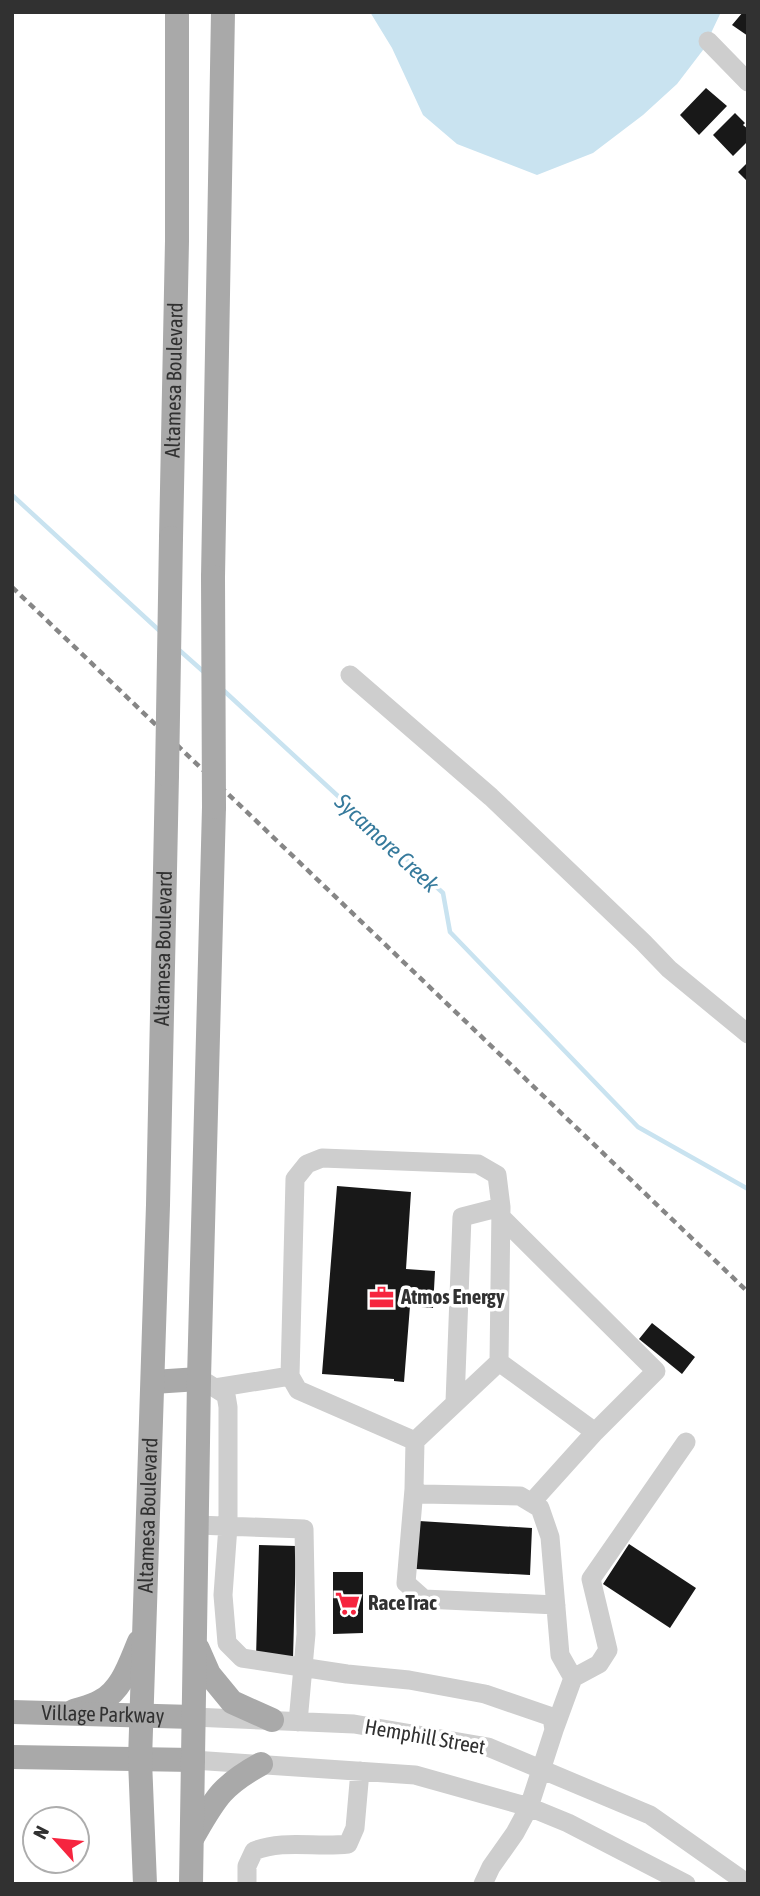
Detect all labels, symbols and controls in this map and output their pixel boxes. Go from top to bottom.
street label: Altamesa Boulevard [160,302,187,458]
water label: Sycamore Creek [329,788,445,898]
street label: Altamesa Boulevard [149,870,176,1026]
office icon: Atmos Energy [367,1283,395,1311]
place label: Atmos Energy [400,1284,505,1308]
street label: Altamesa Boulevard [132,1437,161,1593]
supermarket icon: RaceTrac [334,1589,362,1617]
place label: RaceTrac [368,1590,437,1614]
street label: Village Parkway [41,1700,165,1727]
street label: Hemphill Street [363,1714,487,1758]
north arrow [21,1805,91,1875]
text: N [29,1822,53,1842]

